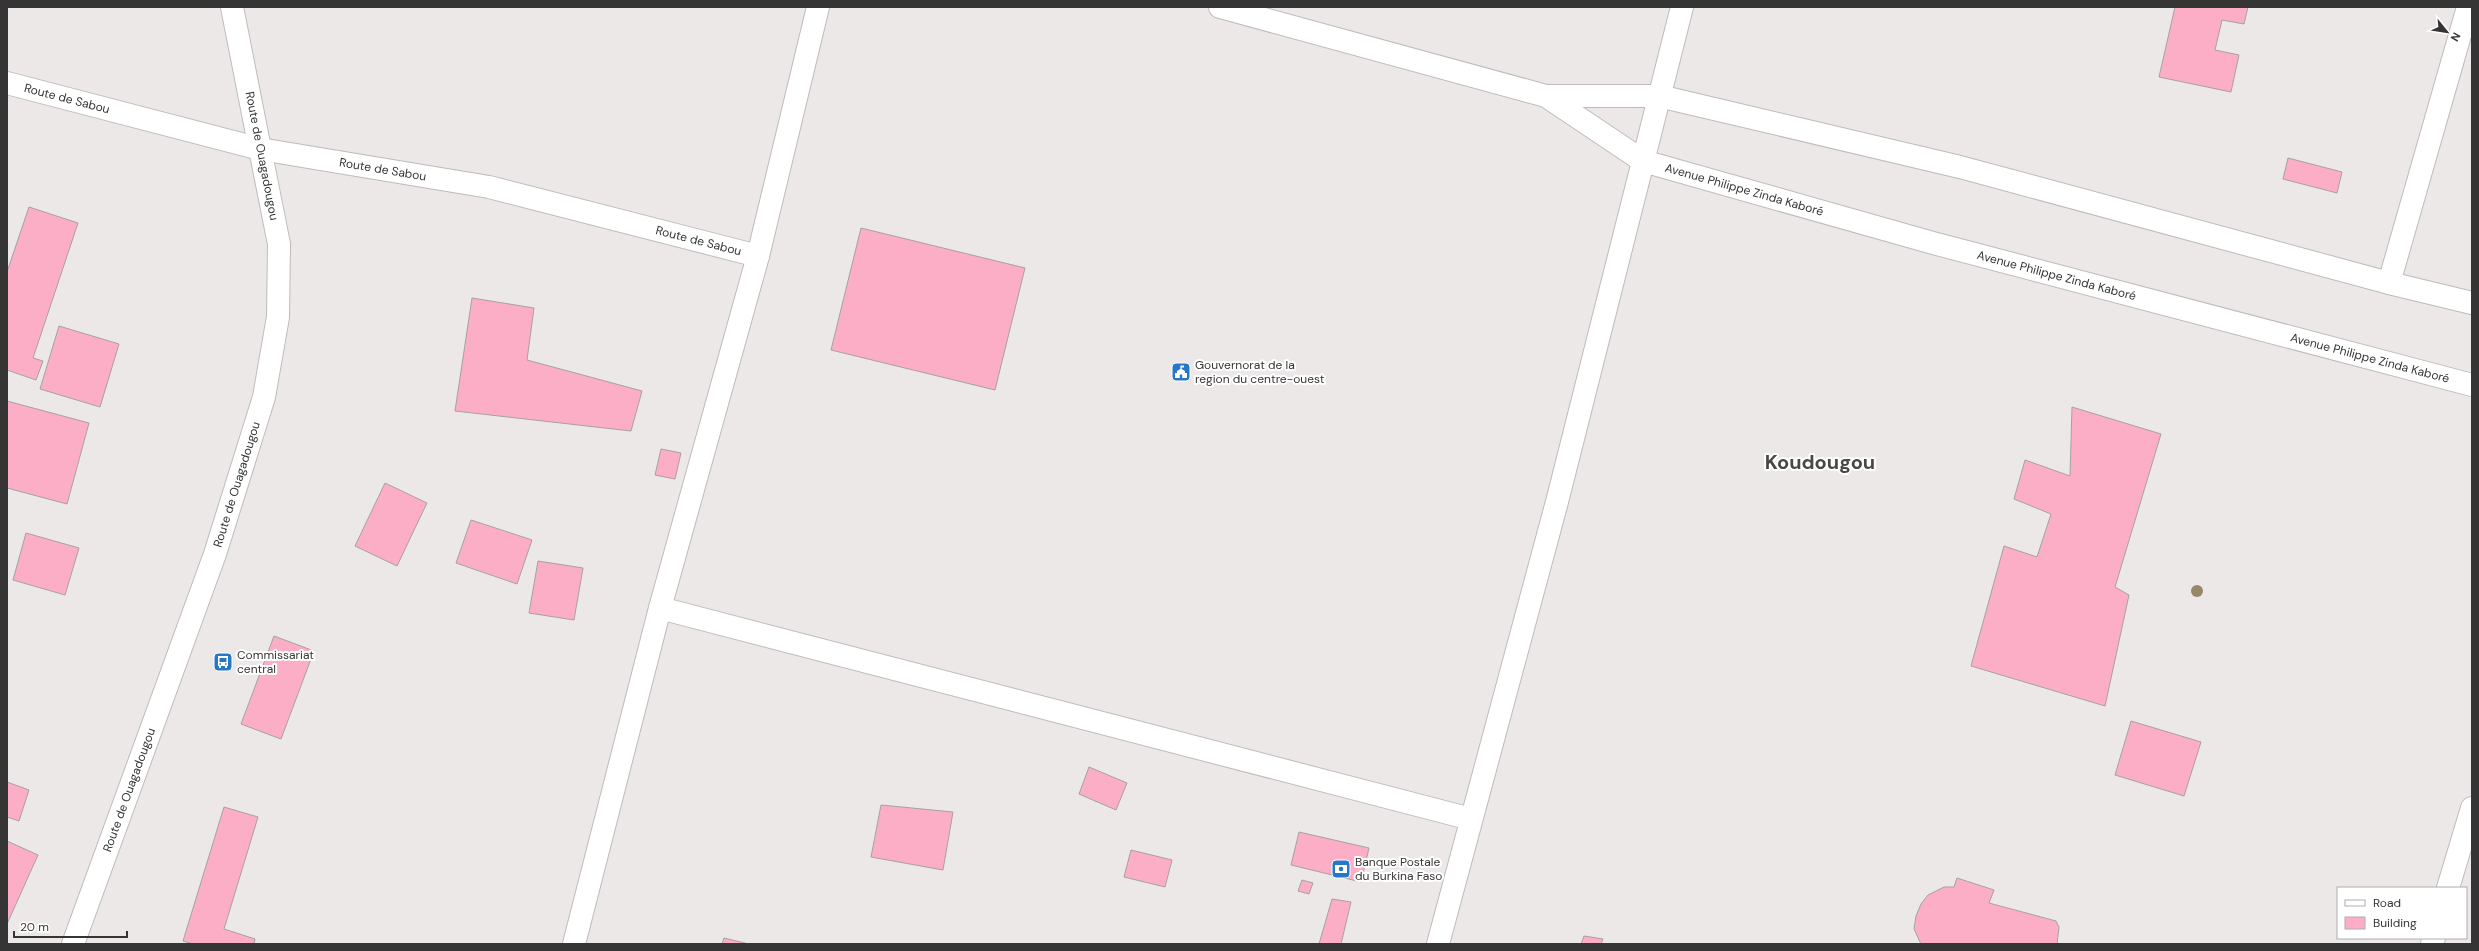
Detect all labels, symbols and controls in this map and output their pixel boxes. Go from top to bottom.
north arrow [2427,12,2467,52]
text: N [2448,30,2464,44]
street label: Route de Sabou [22,80,112,118]
street label: Route de Ouagadougou [242,90,282,222]
street label: Route de Sabou [338,154,428,184]
street label: Avenue Philippe Zinda Kaboré [1663,160,1825,220]
street label: Route de Sabou [654,222,743,259]
street label: Avenue Philippe Zinda Kaboré [1975,247,2138,304]
street label: Avenue Philippe Zinda Kaboré [2289,329,2451,387]
place label: Gouvernorat de la region du centre-ouest [1195,357,1325,387]
public building icon: Gouvernorat de la region du centre-ouest [1170,361,1192,383]
street label: Route de Ouagadougou [210,419,264,549]
district label: Koudougou [1765,449,1875,475]
place label: Commissariat central [237,647,314,677]
bus stop icon: Commissariat central [212,651,234,673]
street label: Route de Ouagadougou [99,726,159,854]
place label: Banque Postale du Burkina Faso [1355,854,1442,884]
bank icon: Banque Postale du Burkina Faso [1330,858,1352,880]
legend [2337,887,2467,939]
text: Road [2373,895,2401,911]
scale bar [14,913,127,939]
text: Building [2373,915,2417,931]
text: 20 m [20,919,49,935]

